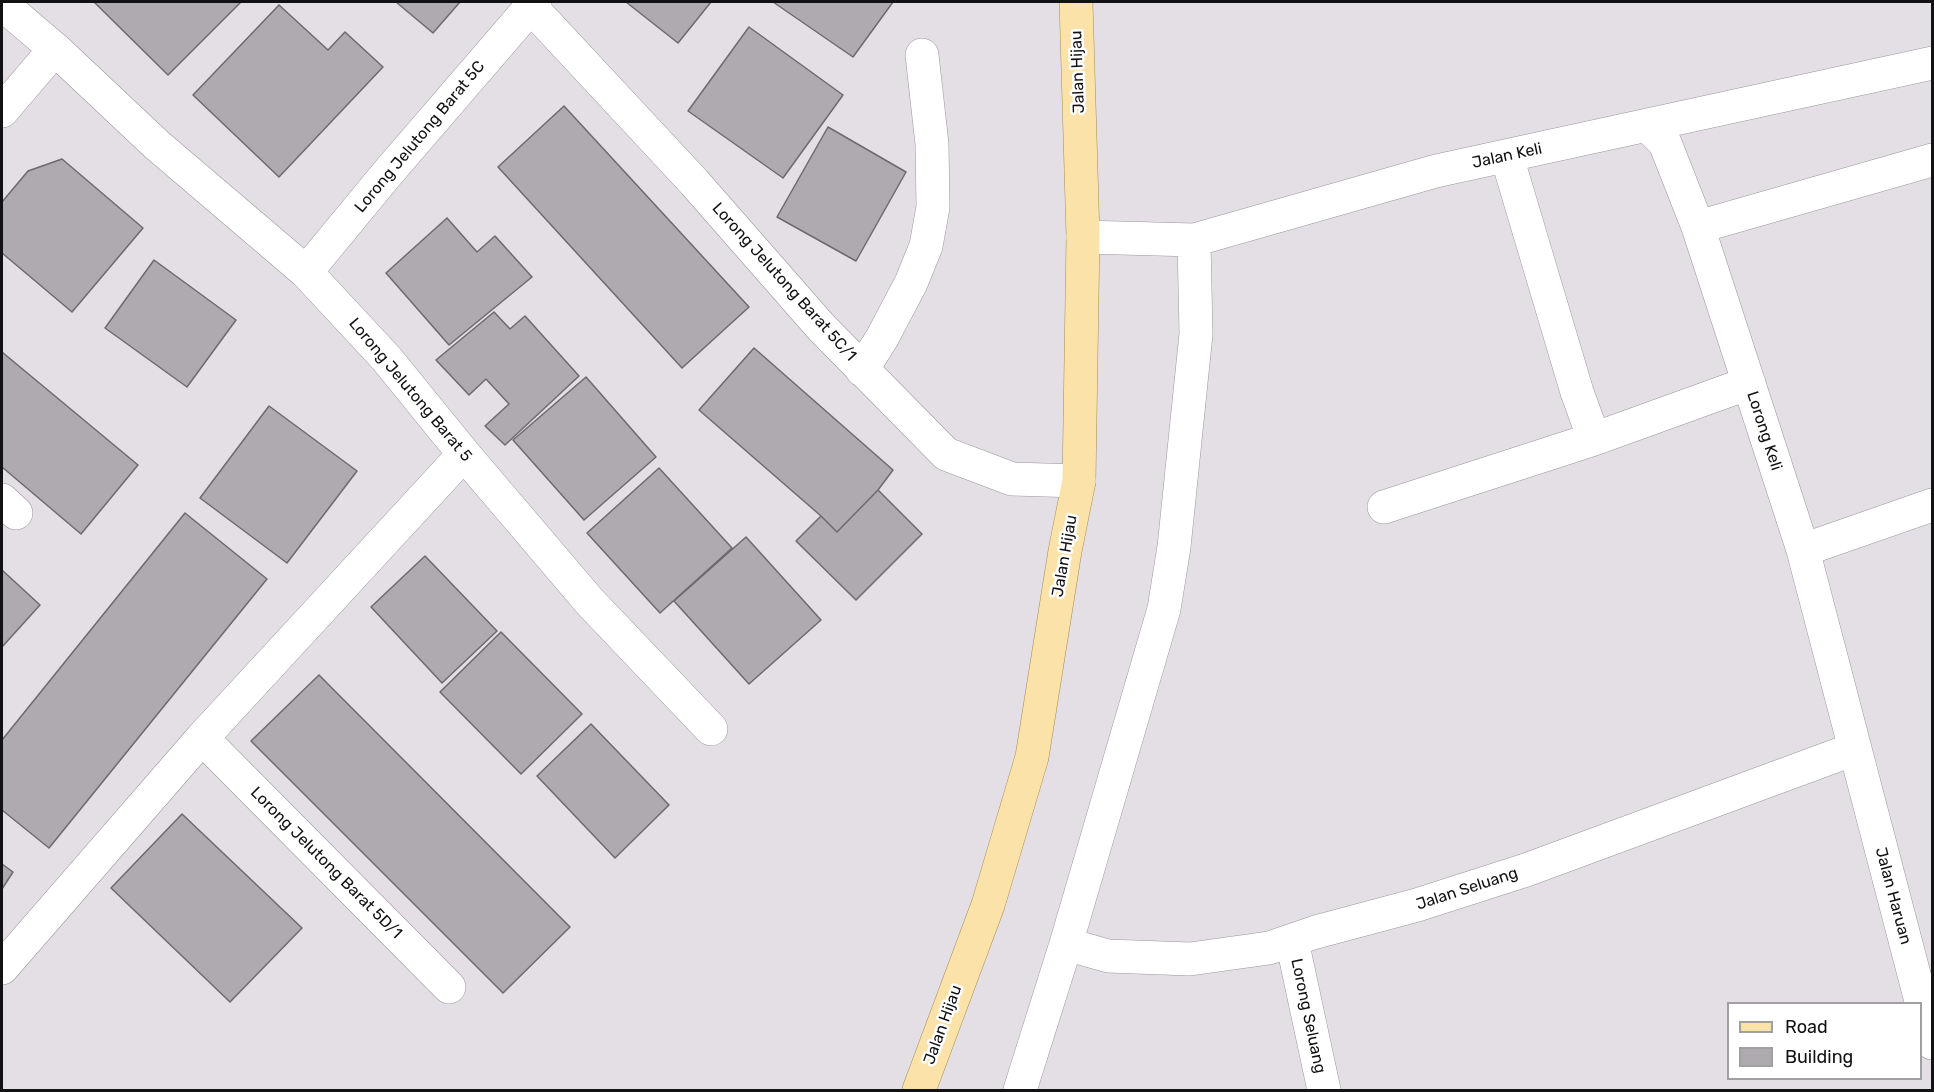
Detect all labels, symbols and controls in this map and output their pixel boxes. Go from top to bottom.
street label: Jalan Hijau [1067,30,1089,114]
street label: Lorong Jelutong Barat 5C [351,57,489,217]
street label: Jalan Keli [1470,139,1544,173]
street label: Lorong Jelutong Barat 5C/1 [708,199,860,365]
street label: Lorong Jelutong Barat 5 [344,314,476,466]
street label: Lorong Keli [1742,389,1786,473]
street label: Jalan Hijau [1048,513,1082,599]
street label: Lorong Jelutong Barat 5D/1 [246,783,406,943]
street label: Jalan Haruan [1871,845,1915,947]
street label: Jalan Seluang [1414,864,1520,914]
street label: Lorong Seluang [1286,957,1330,1075]
street label: Jalan Hijau [920,983,966,1067]
legend [1727,1002,1922,1080]
text: Road [1785,1016,1828,1038]
text: Building [1785,1046,1853,1068]

